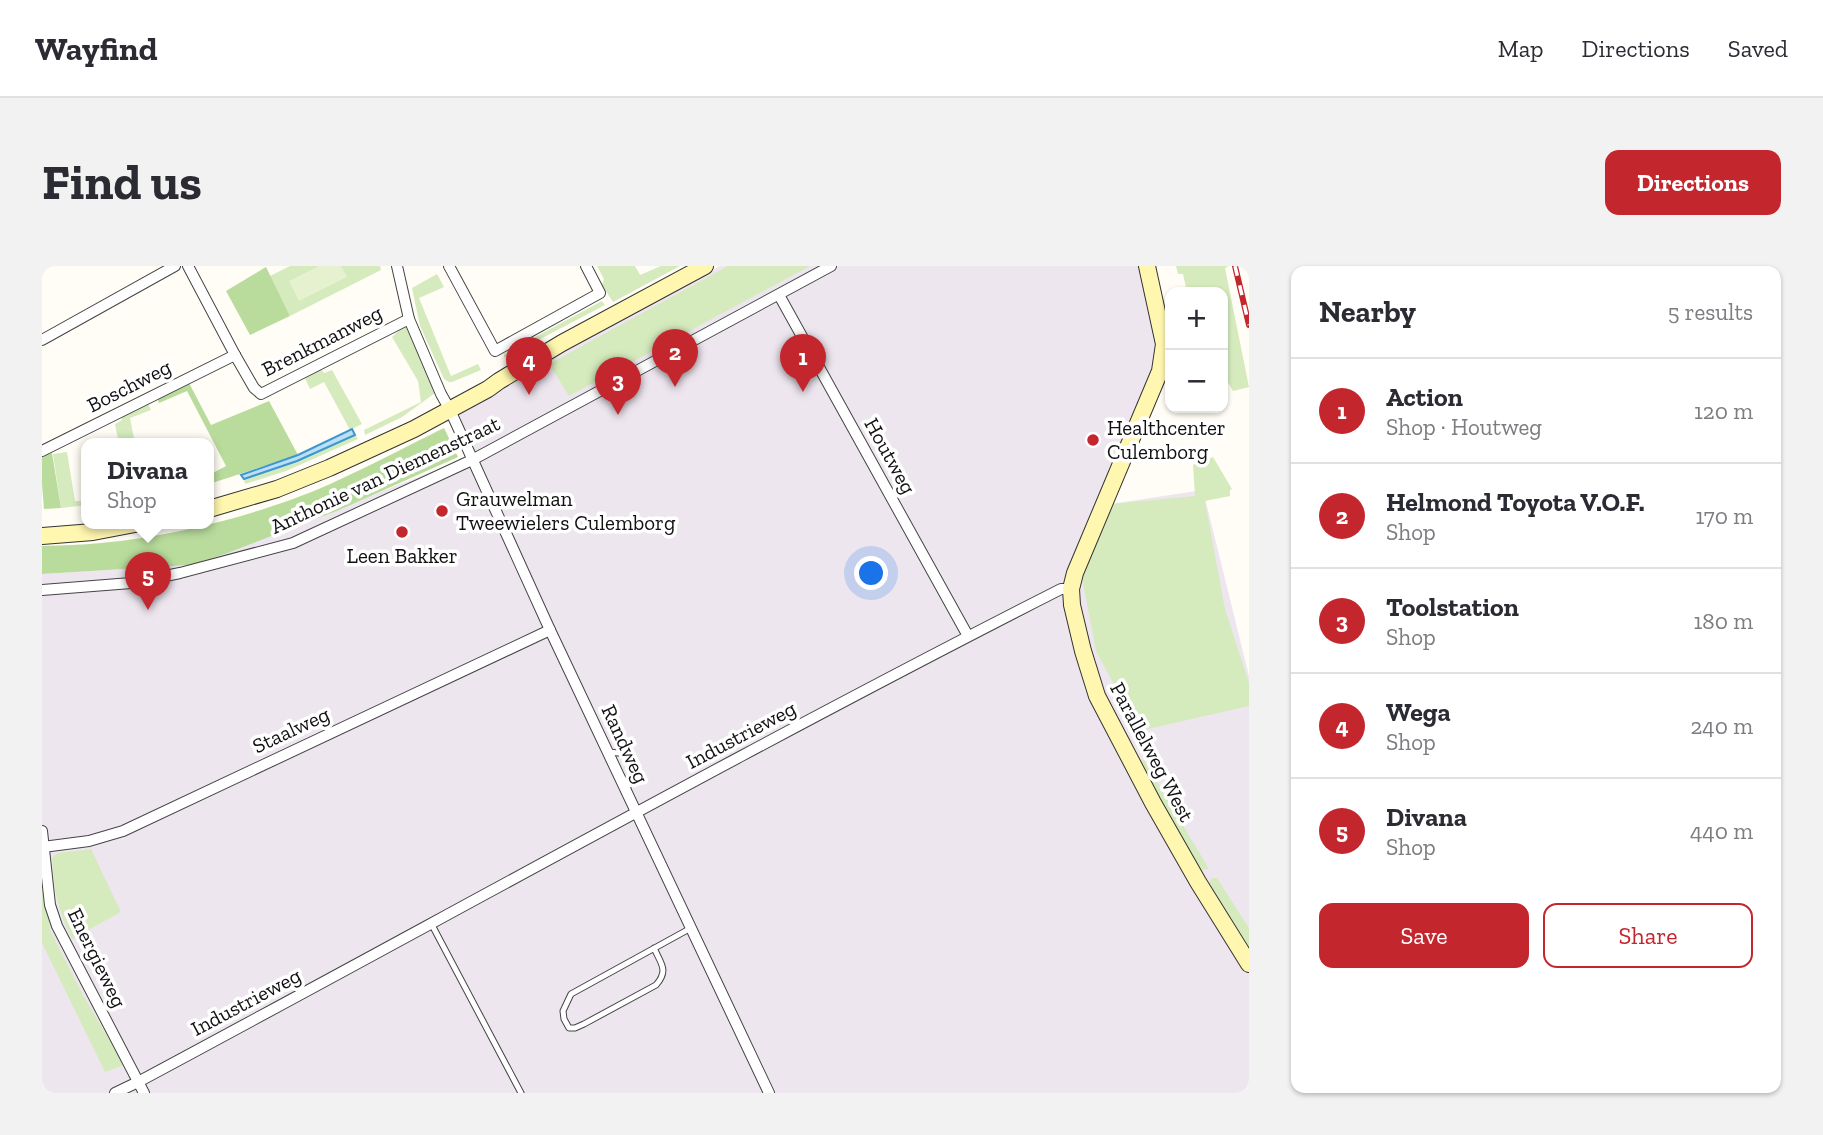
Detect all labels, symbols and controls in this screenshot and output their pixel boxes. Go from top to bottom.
text: Wayfind [35,29,158,68]
text: Map [1498,34,1544,63]
text: Directions [1582,34,1690,63]
text: Saved [1728,34,1788,63]
button: Directions [1605,150,1781,215]
text: Find us [42,153,202,212]
map controls [1165,287,1228,413]
button: + [1165,287,1228,350]
text: Nearby [1319,294,1416,330]
text: 5 results [1668,298,1753,326]
street label: Brenkmanweg [258,299,386,382]
pin: 2 [652,329,698,387]
pin: 1 [780,334,826,392]
pin: 4 [506,337,552,395]
button: − [1165,350,1228,413]
street label: Boschweg [83,354,175,417]
pin: 3 [595,357,641,415]
text: Action [1386,381,1463,413]
text: 1 [1337,397,1347,425]
text: 120 m [1694,397,1753,425]
street label: Anthonie van Diemenstraat [266,410,504,539]
street label: Houtweg [859,413,922,499]
text: Shop · Houtweg [1386,413,1542,441]
place label: Healthcenter Culemborg [1107,415,1226,464]
marker: Healthcenter Culemborg [1085,432,1101,448]
popup [81,438,214,529]
text: Divana [107,454,188,486]
text: Shop [107,486,157,514]
place label: Grauwelman Tweewielers Culemborg [456,486,676,535]
text: Helmond Toyota V.O.F. [1386,486,1645,518]
text: 2 [1336,502,1348,530]
text: 170 m [1695,502,1753,530]
marker: Grauwelman Tweewielers Culemborg [434,503,450,519]
text: Shop [1386,518,1436,546]
marker: Leen Bakker [394,524,410,540]
place label: Leen Bakker [347,543,458,568]
pin: 5 [125,552,171,610]
your location [854,556,888,590]
text: Toolstation [1386,591,1519,623]
text: 3 [1336,607,1348,635]
text: 180 m [1693,607,1753,635]
text: Shop [1386,623,1436,651]
street label: Parallelweg West [1105,678,1200,826]
street label: Industrieweg [682,695,800,774]
text: Wega [1386,696,1451,728]
street label: Staalweg [248,701,334,758]
street label: Randweg [596,701,655,787]
text: 4 [1335,712,1349,740]
text: 240 m [1690,712,1753,740]
text: Shop [1386,728,1436,756]
text: Divana [1386,801,1467,833]
text: 5 [1336,817,1348,845]
text: 440 m [1690,817,1753,845]
text: Shop [1386,833,1436,861]
button: Save [1319,903,1529,968]
button: Share [1543,903,1753,968]
street label: Energieweg [63,904,132,1012]
street label: Industrieweg [187,962,305,1041]

